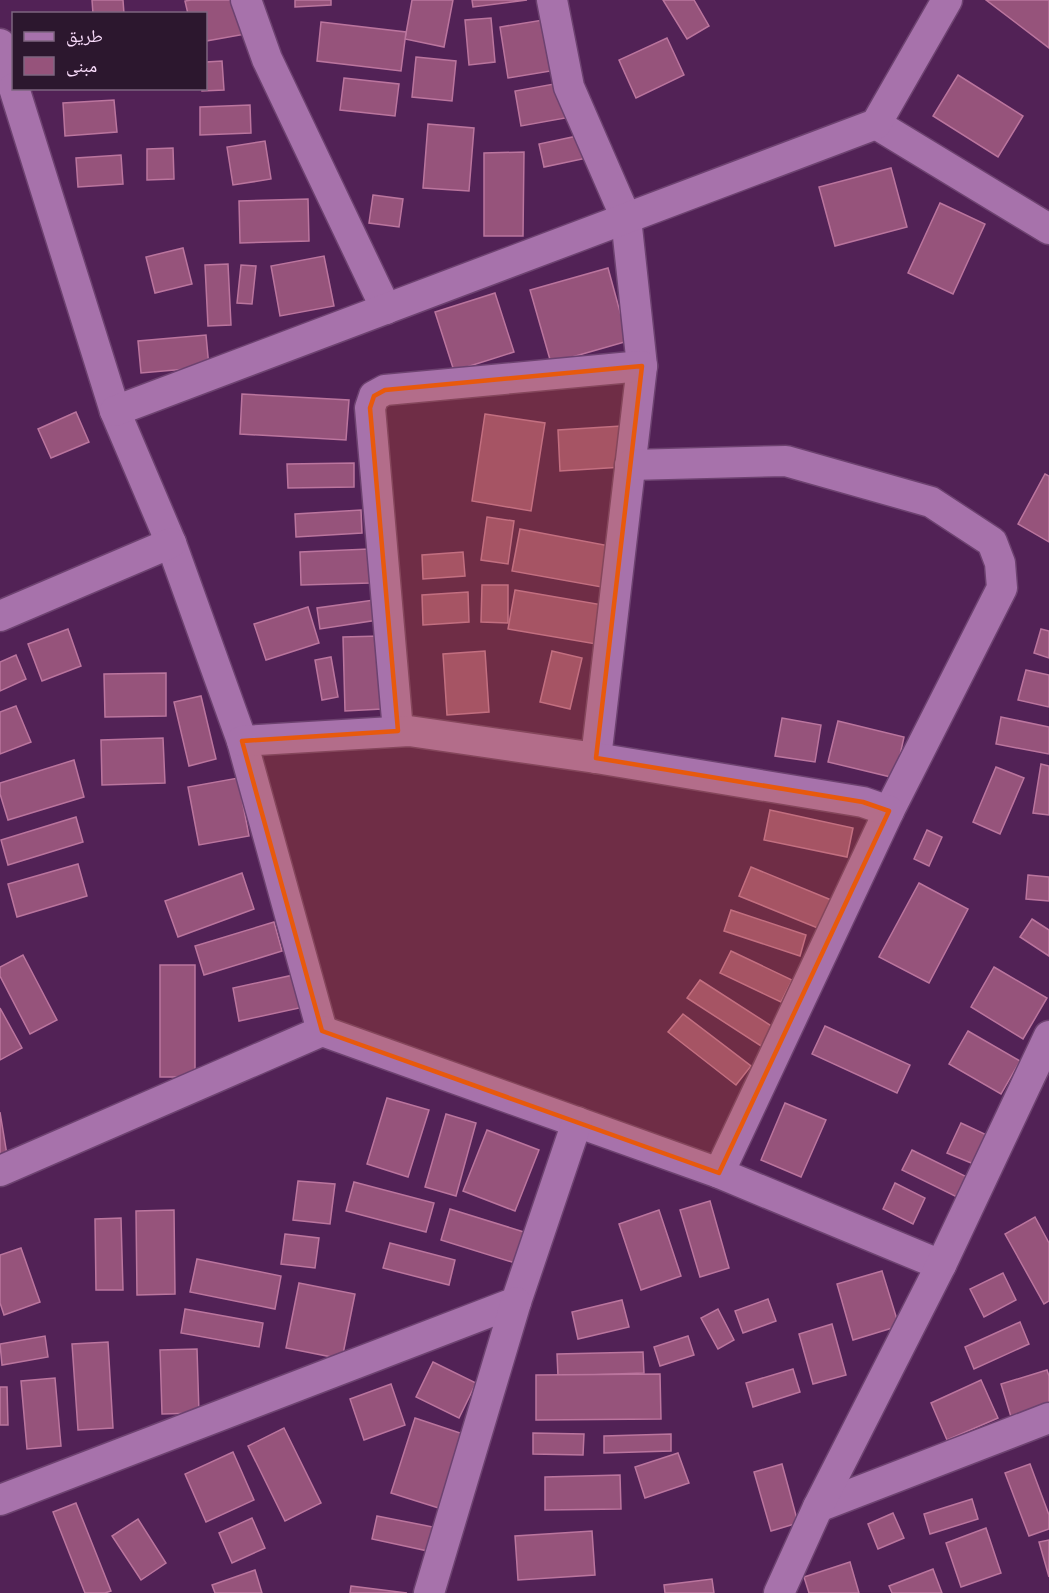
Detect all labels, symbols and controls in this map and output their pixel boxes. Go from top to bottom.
legend [12,12,207,90]
text: طريق [66,24,103,47]
text: مبنى [66,54,97,77]

